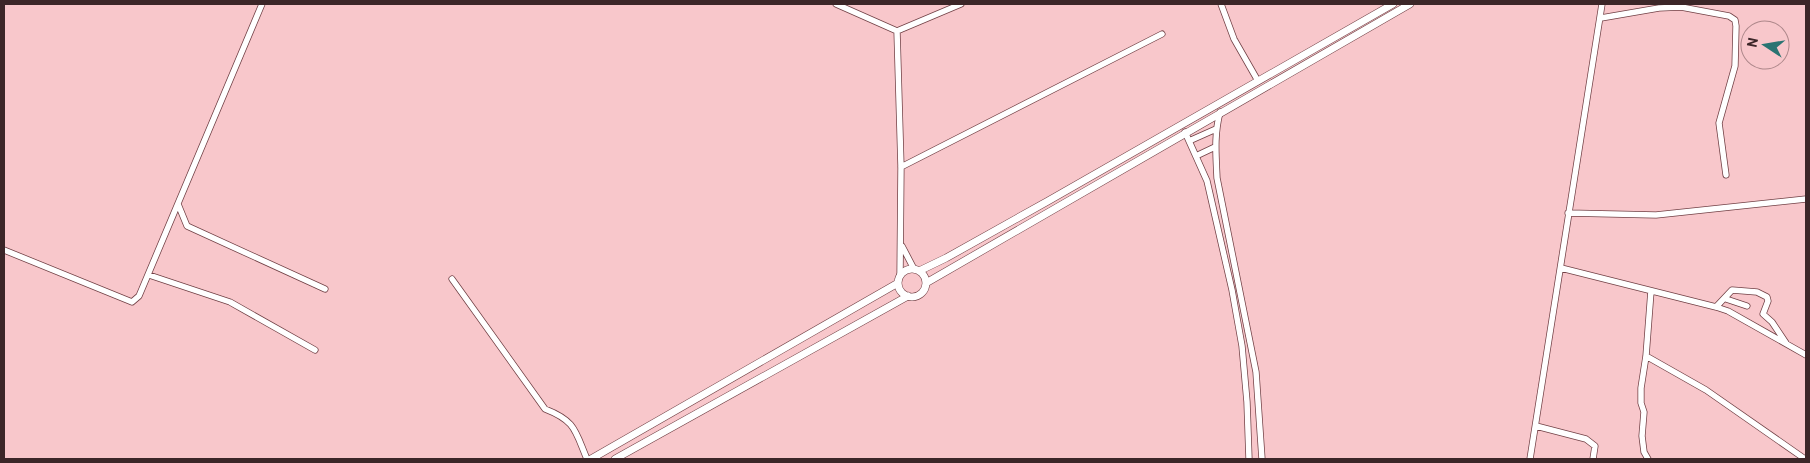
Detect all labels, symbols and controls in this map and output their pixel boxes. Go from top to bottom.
north arrow [1740,20,1790,70]
text: N [1743,36,1761,49]

